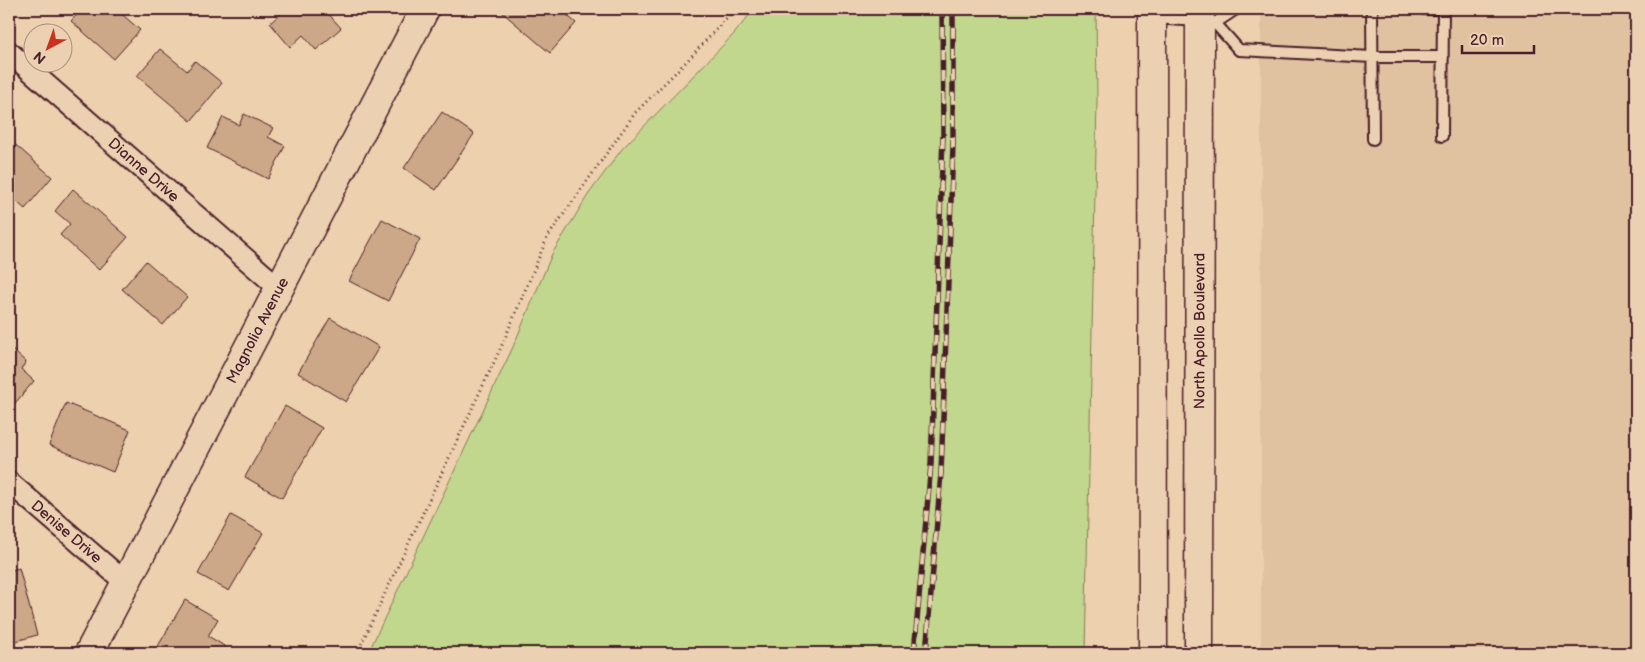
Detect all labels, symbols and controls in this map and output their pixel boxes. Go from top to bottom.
north arrow [22,22,72,72]
scale bar [1462,22,1535,54]
text: 20 m [1470,31,1504,50]
text: N [30,48,49,67]
street label: Dianne Drive [104,134,183,206]
street label: North Apollo Boulevard [1190,253,1210,409]
street label: Magnolia Avenue [222,274,293,387]
street label: Denise Drive [27,496,106,568]

